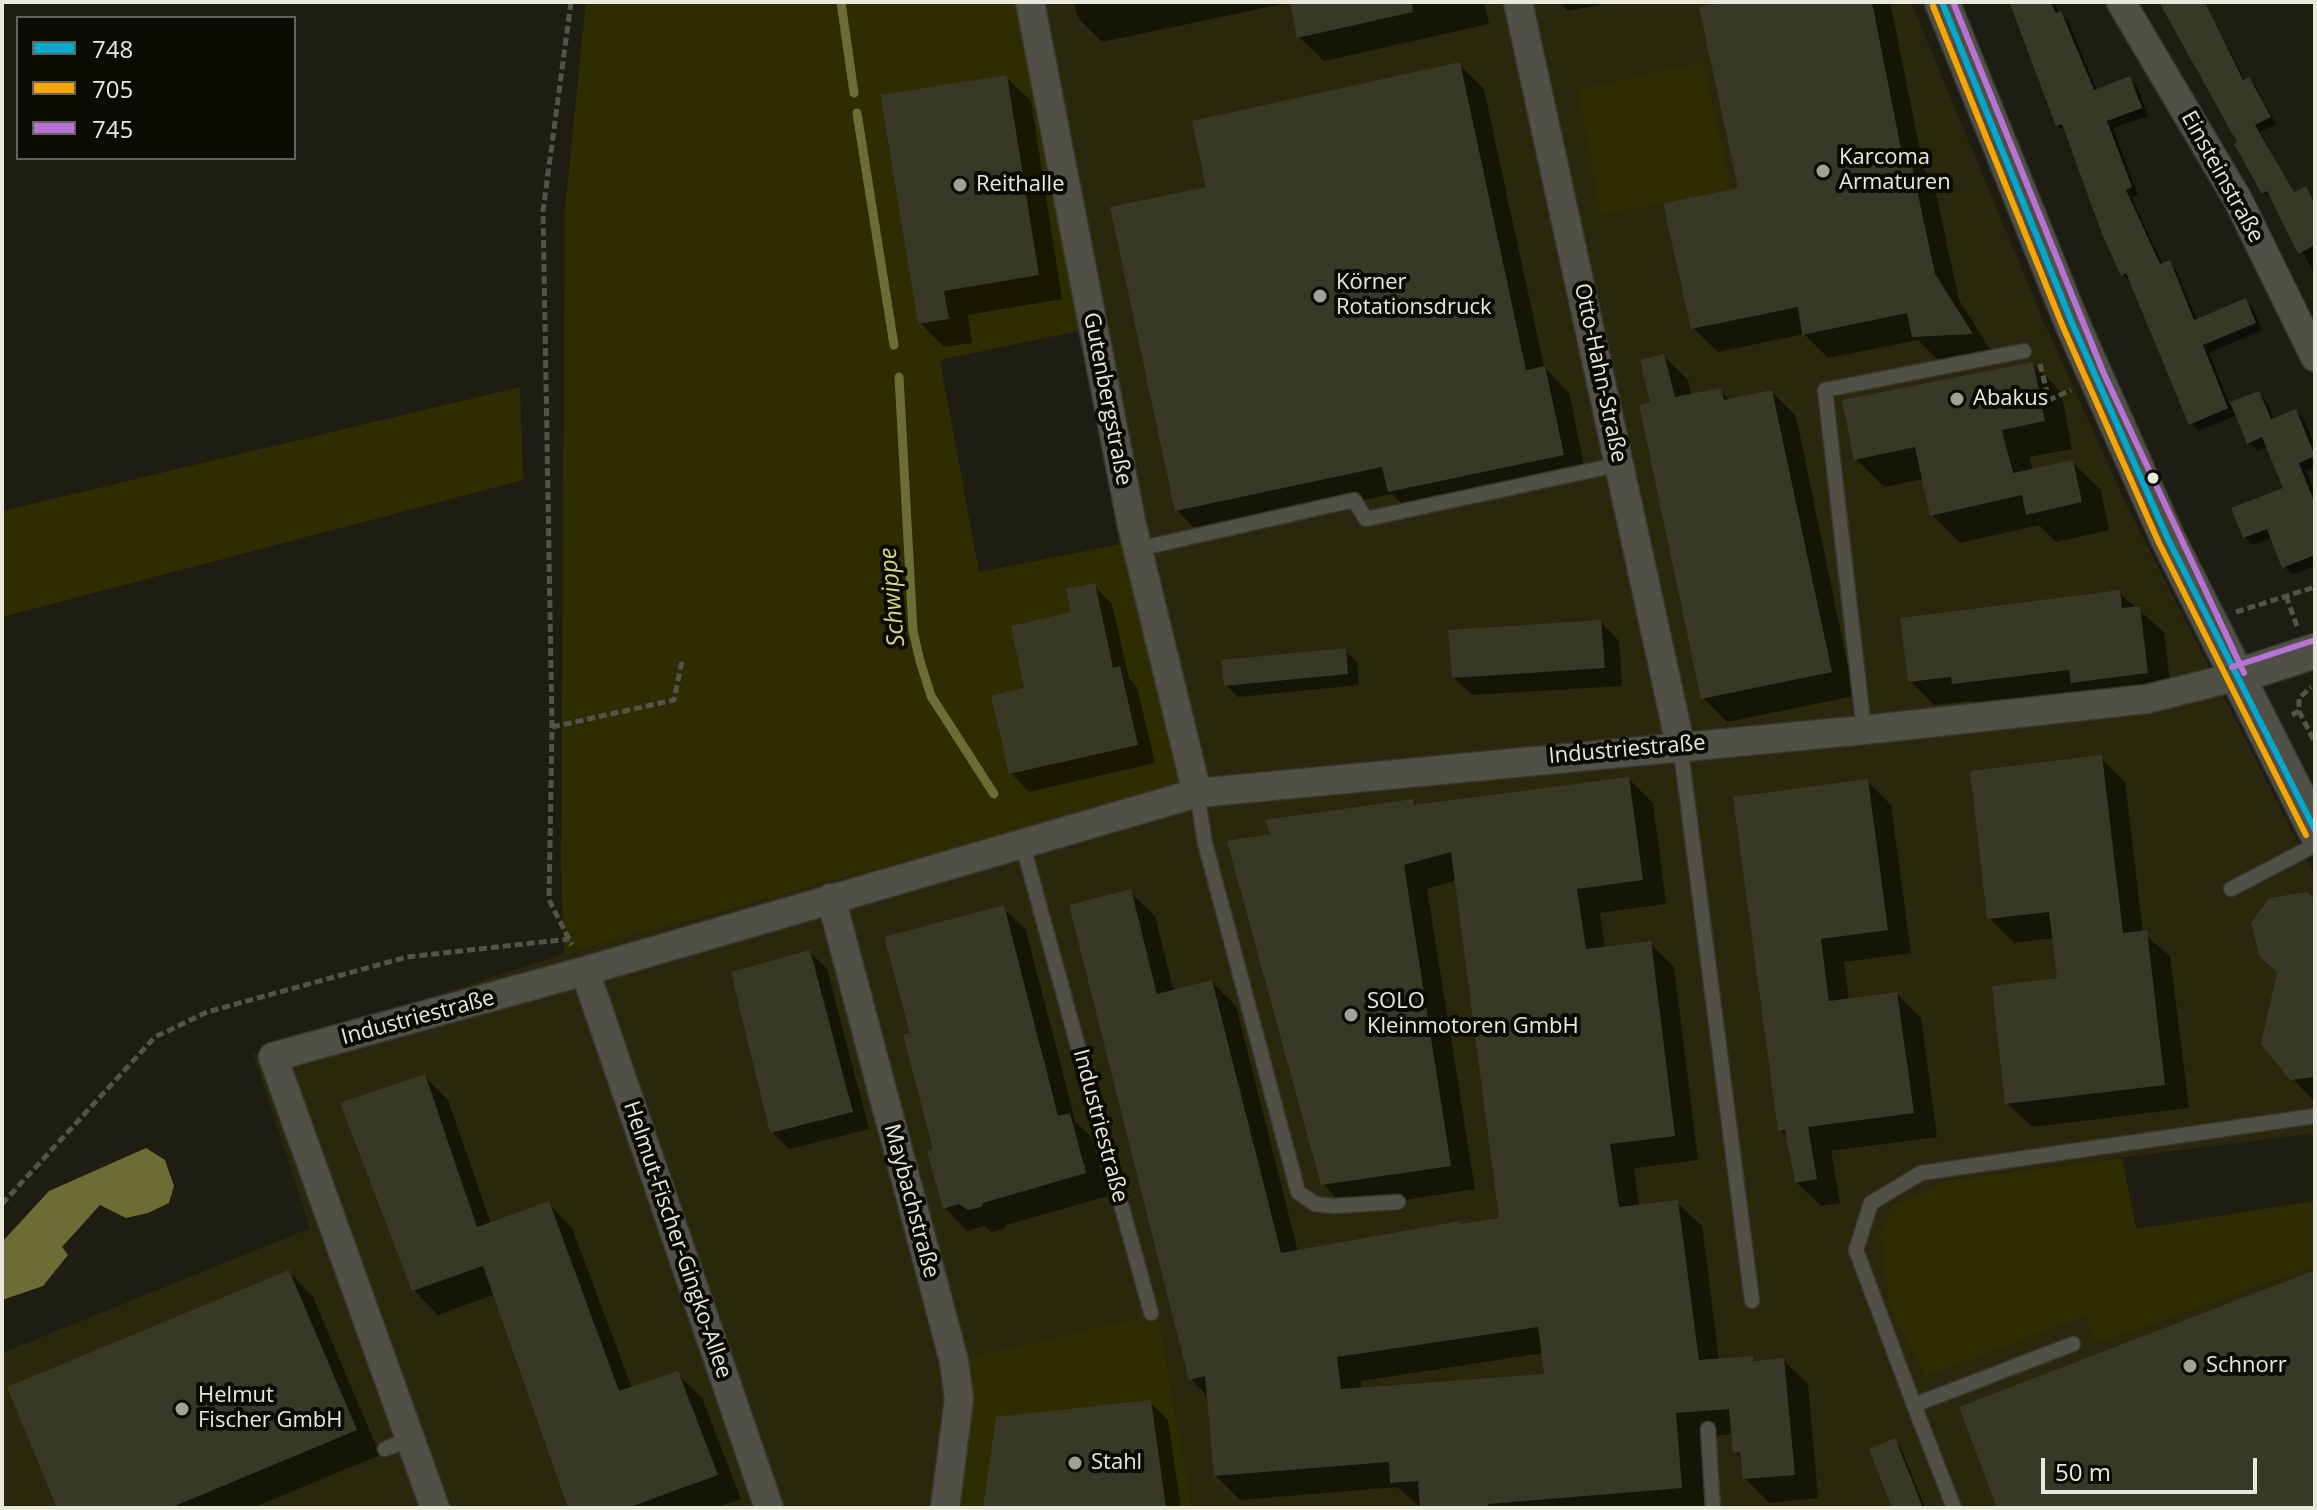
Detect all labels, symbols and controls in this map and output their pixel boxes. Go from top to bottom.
legend [16,16,296,160]
text: 748 [92,32,133,65]
text: 705 [92,72,133,105]
street label: Einsteinstraße [2175,106,2269,248]
text: 745 [92,112,133,145]
place label: Karcoma Armaturen [1839,145,1951,196]
marker: Karcoma Armaturen [1814,162,1832,180]
place label: Reithalle [976,172,1065,198]
marker: Reithalle [951,176,969,194]
place label: Körner Rotationsdruck [1336,270,1492,322]
street label: Otto-Hahn-Straße [1568,281,1632,465]
marker: Körner Rotationsdruck [1311,287,1329,305]
street label: Gutenbergstraße [1077,310,1137,488]
place label: Abakus [1973,386,2048,412]
marker: Abakus [1948,390,1966,408]
unlabelled marker [2145,470,2161,486]
water label: Schwippe [874,546,912,648]
street label: Industriestraße [1547,730,1707,770]
street label: Industriestraße [339,985,497,1051]
place label: SOLO Kleinmotoren GmbH [1367,989,1579,1040]
marker: SOLO Kleinmotoren GmbH [1342,1006,1360,1024]
street label: Industriestraße [1067,1047,1133,1205]
street label: Helmut-Fischer-Gingko-Allee [617,1098,737,1382]
street label: Maybachstraße [878,1121,944,1281]
place label: Schnorr [2206,1353,2287,1379]
marker: Schnorr [2181,1357,2199,1375]
place label: Helmut Fischer GmbH [198,1383,343,1434]
marker: Helmut Fischer GmbH [173,1400,191,1418]
scale bar [2045,1442,2261,1492]
place label: Stahl [1091,1450,1142,1476]
marker: Stahl [1066,1454,1084,1472]
text: 50 m [2055,1455,2111,1488]

